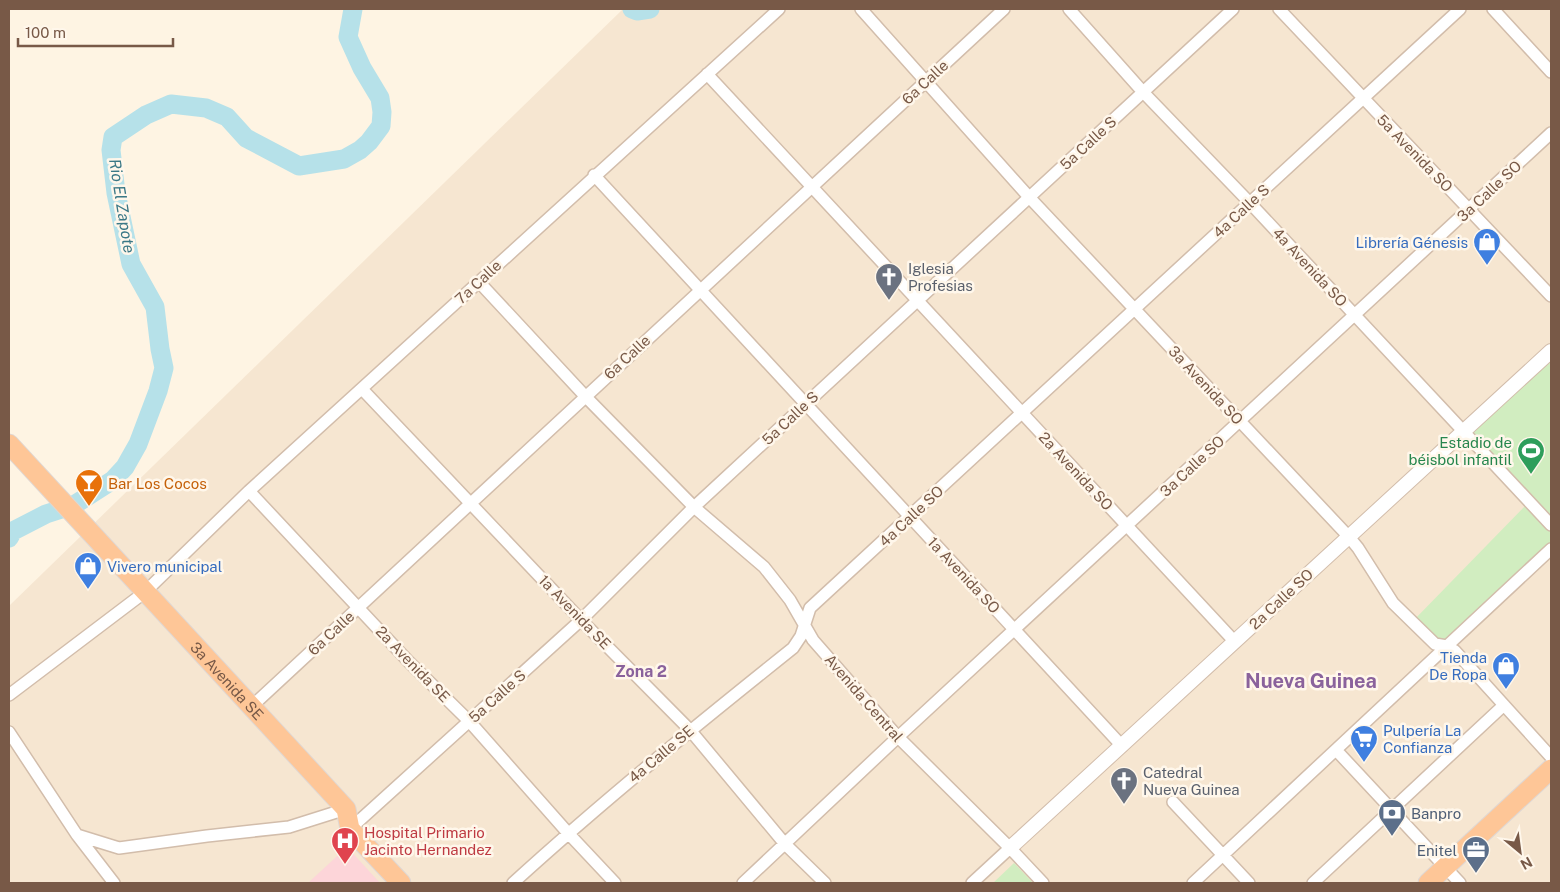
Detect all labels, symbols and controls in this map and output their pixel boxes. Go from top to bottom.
scale bar [18,15,172,47]
text: 100 m [25,24,66,41]
street label: 6a Calle [898,56,952,108]
street label: 5a Avenida SO [1374,111,1456,195]
street label: 5a Calle S [1056,113,1120,173]
water label: Rio El Zapote [105,157,139,255]
street label: 3a Calle SO [1453,157,1525,225]
street label: 4a Calle S [1209,181,1273,241]
street label: 4a Avenida SO [1269,224,1351,310]
shop icon: Librería Génesis [1472,227,1502,266]
place label: Librería Génesis [1355,234,1468,251]
street label: 7a Calle [452,257,504,307]
place label: Iglesia Profesias [908,260,973,294]
church icon: Iglesia Profesias [874,262,904,301]
street label: 6a Calle [600,331,654,383]
street label: 3a Avenida SO [1165,342,1247,428]
street label: 5a Calle S [758,388,822,448]
street label: 2a Avenida SO [1035,428,1117,514]
street label: 3a Calle SO [1156,432,1228,500]
place label: Estadio de béisbol infantil [1409,434,1512,468]
sports icon: Estadio de béisbol infantil [1516,436,1546,475]
bar icon: Bar Los Cocos [74,468,104,507]
place label: Bar Los Cocos [108,475,207,492]
street label: 4a Calle SO [875,482,947,550]
street label: 1a Avenida SO [924,533,1004,617]
shop icon: Vivero municipal [73,551,103,590]
place label: Vivero municipal [107,558,222,575]
street label: 2a Calle SO [1246,565,1316,633]
street label: 1a Avenida SE [535,571,615,653]
street label: 6a Calle [304,607,358,659]
street label: 2a Avenida SE [372,622,454,706]
street label: 3a Avenida SE [187,638,267,723]
place label: Tienda De Ropa [1429,649,1487,683]
street label: Avenida Central [821,651,907,745]
shop icon: Tienda De Ropa [1491,651,1521,690]
district label: Zona 2 [615,662,667,681]
street label: 5a Calle S [465,666,529,726]
district label: Nueva Guinea [1245,669,1377,693]
street label: 4a Calle SE [625,722,697,786]
place label: Pulpería La Confianza [1383,722,1461,756]
supermarket icon: Pulpería La Confianza [1349,724,1379,763]
place label: Catedral Nueva Guinea [1143,764,1240,798]
church icon: Catedral Nueva Guinea [1109,766,1139,805]
bank icon: Banpro [1377,798,1407,837]
place label: Banpro [1411,805,1461,822]
place label: Hospital Primario Jacinto Hernandez [364,824,492,858]
hospital icon: Hospital Primario Jacinto Hernandez [330,826,360,865]
north arrow [1495,827,1545,877]
office icon: Enitel [1461,835,1491,874]
place label: Enitel [1417,842,1457,859]
text: N [1518,854,1535,873]

